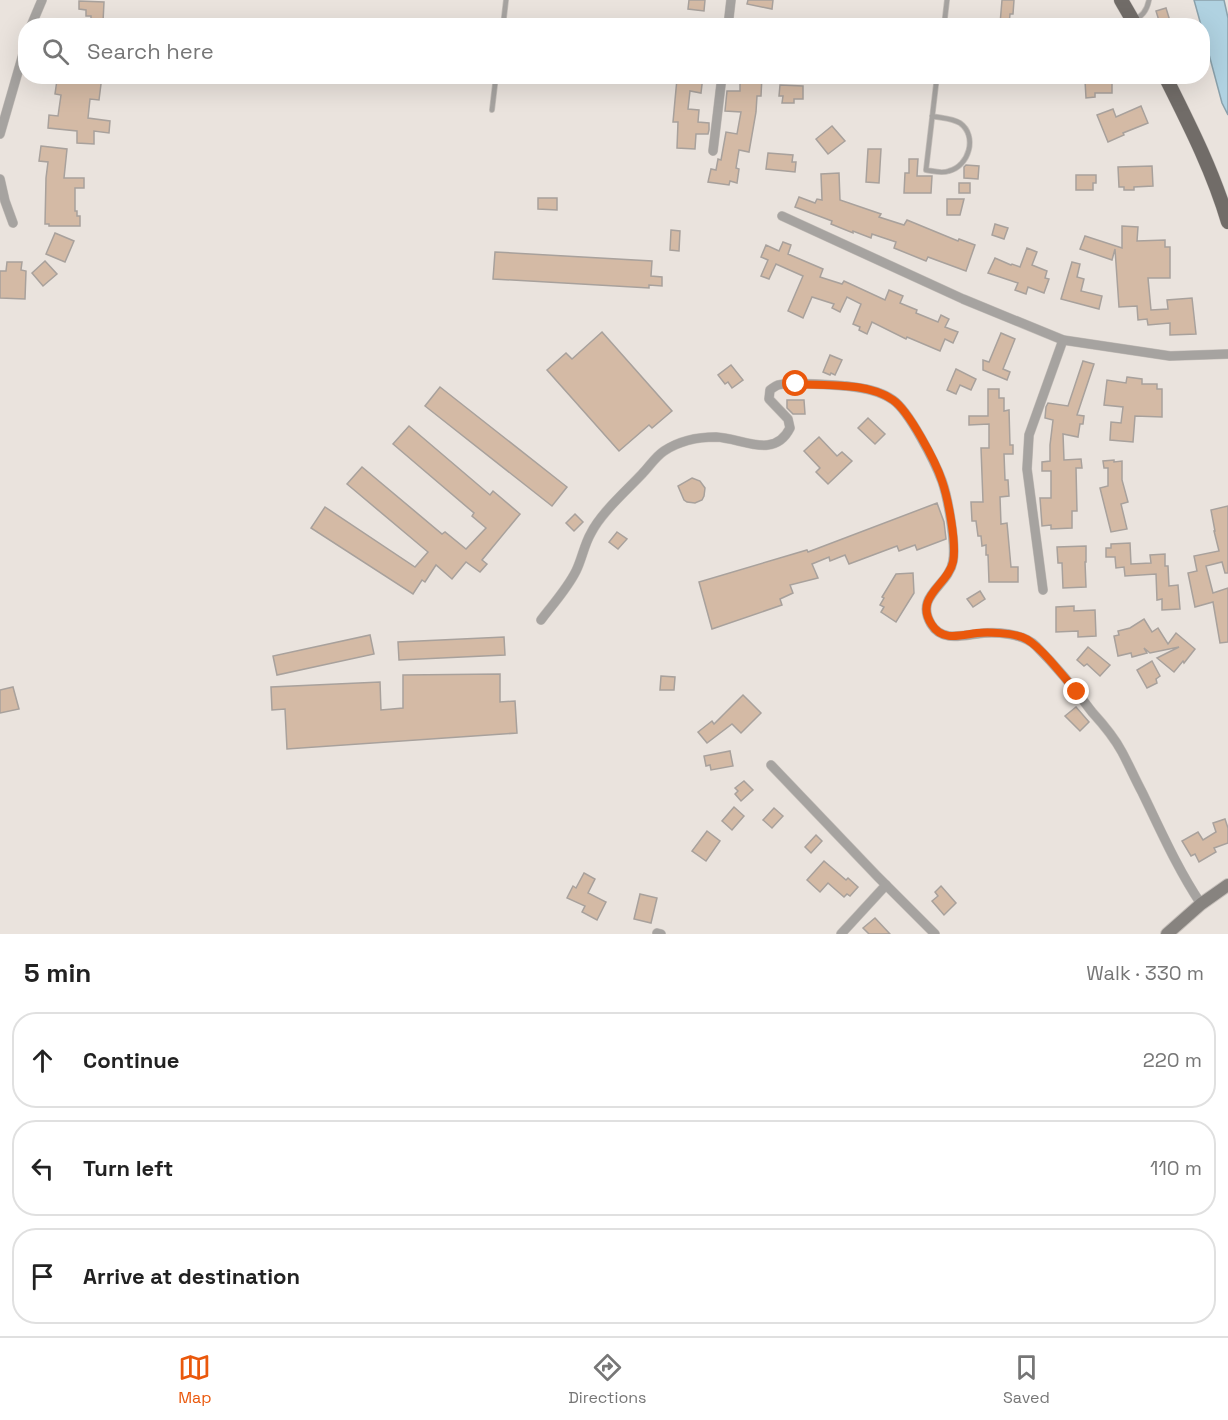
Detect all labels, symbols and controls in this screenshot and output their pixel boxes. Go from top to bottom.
search box [18,18,1210,84]
icon: search [39,35,72,68]
text: Search here [87,37,214,65]
route start [782,370,808,396]
route end [1063,678,1089,704]
text: 5 min [24,956,91,990]
text: Walk · 330 m [1086,960,1204,986]
icon: ahead [26,1044,59,1077]
text: Continue [83,1046,179,1074]
text: 220 m [1143,1047,1202,1073]
icon: left [26,1152,59,1185]
text: Turn left [83,1154,173,1182]
text: 110 m [1150,1155,1202,1181]
icon: arrive [26,1260,59,1293]
text: Arrive at destination [83,1262,300,1290]
tab: Map [178,1351,212,1408]
tab: Directions [568,1351,647,1408]
tab: Saved [1003,1351,1050,1408]

